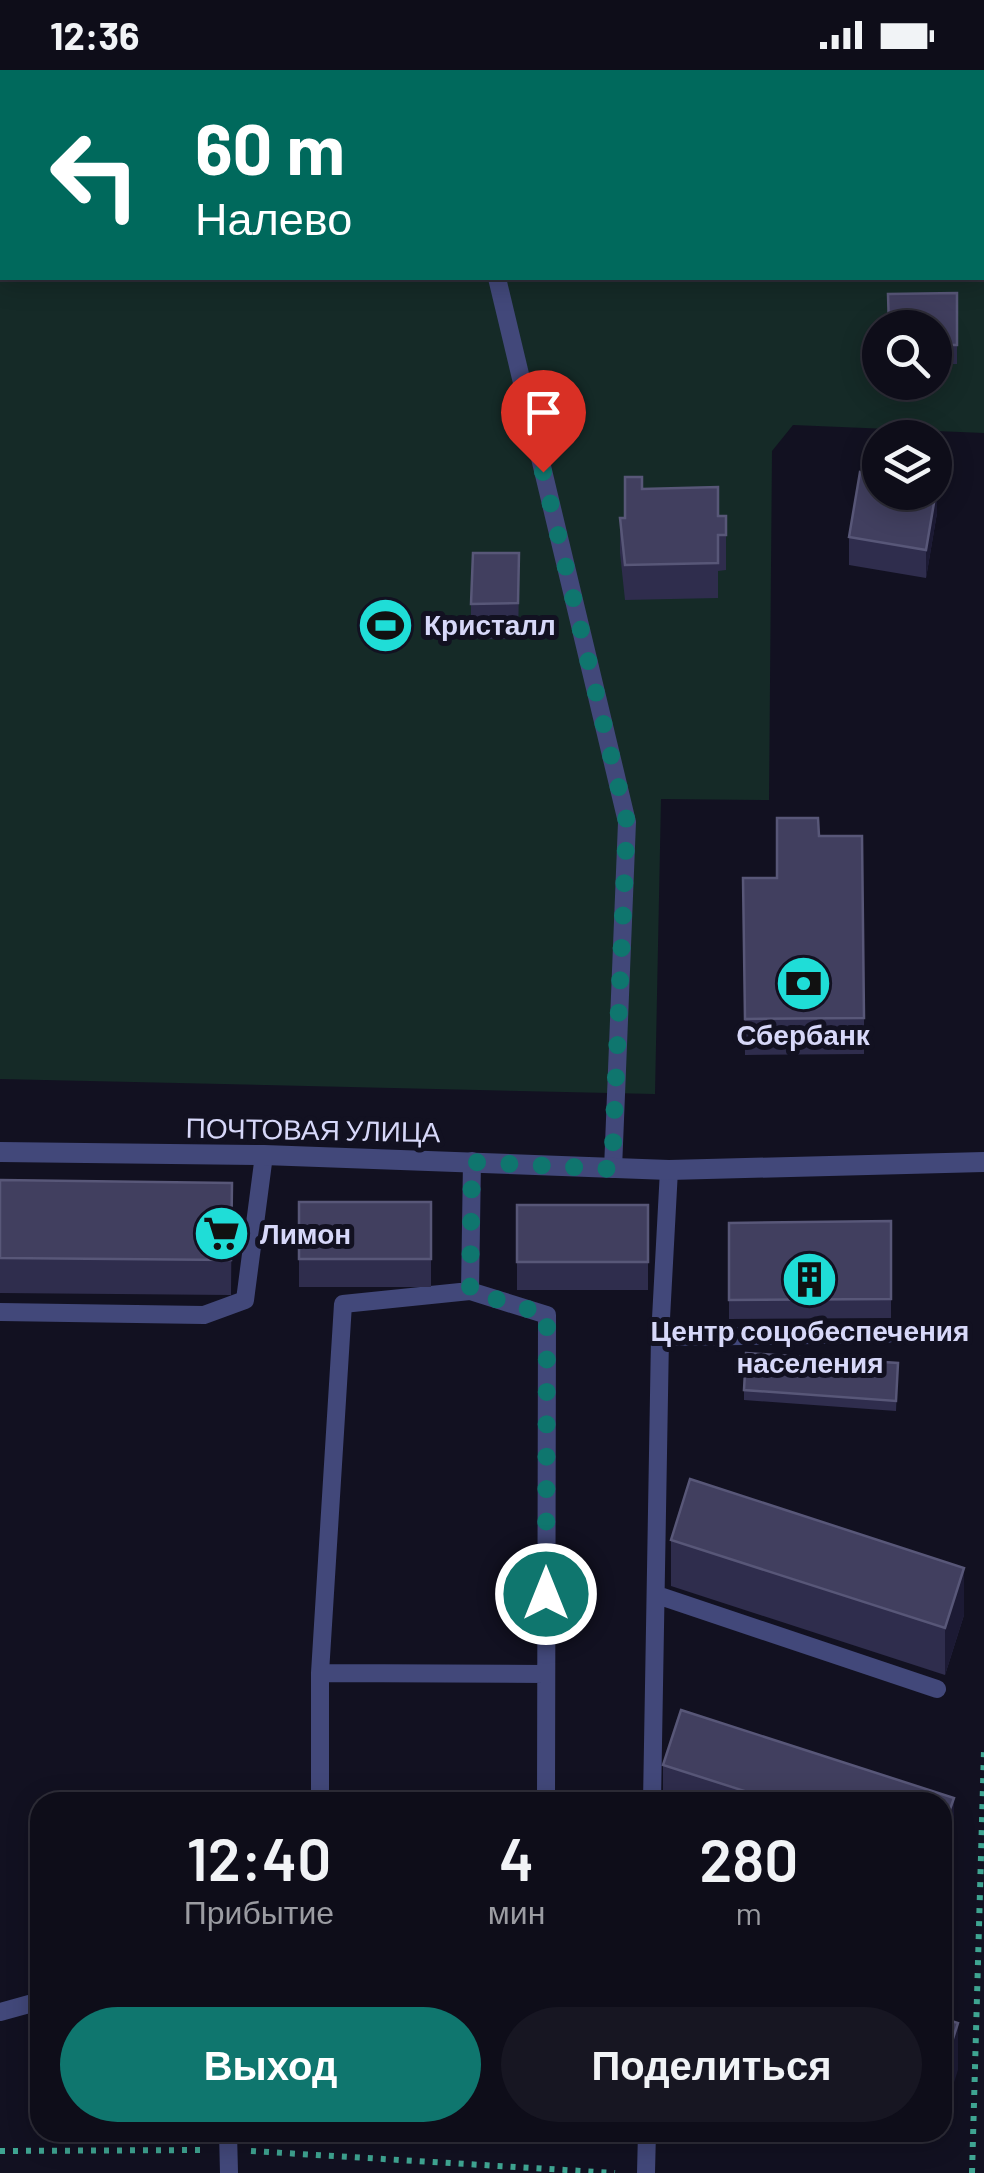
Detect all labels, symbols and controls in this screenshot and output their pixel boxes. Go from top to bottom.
text: 12:36 [50,12,140,58]
text: 60 m [195,105,345,189]
icon: left [30,110,160,240]
text: Налево [195,190,352,244]
map controls [862,310,952,510]
button: search [862,310,952,400]
pin [501,370,586,473]
icon: arrive [516,385,571,440]
button: layers [862,420,952,510]
sports icon: Кристалл [355,595,415,655]
place label: Кристалл [424,607,556,641]
bank icon: Сбербанк [773,954,833,1014]
place label: Сбербанк [736,1017,871,1051]
street label: ПОЧТОВАЯ УЛИЦА [185,1110,441,1148]
supermarket icon: Лимон [191,1204,251,1264]
place label: Лимон [260,1216,351,1250]
building icon: Центр соцобеспечения населения [780,1250,840,1310]
place label: Центр соцобеспечения населения [651,1313,969,1379]
position arrow [494,1542,598,1646]
text: 12:40 [187,1821,331,1893]
text: 4 [499,1821,534,1893]
text: 280 [699,1822,798,1894]
text: Прибытие [184,1892,334,1930]
text: мин [488,1892,545,1930]
text: m [735,1893,762,1931]
button: Выход [60,2007,481,2122]
button: Поделиться [501,2007,922,2122]

